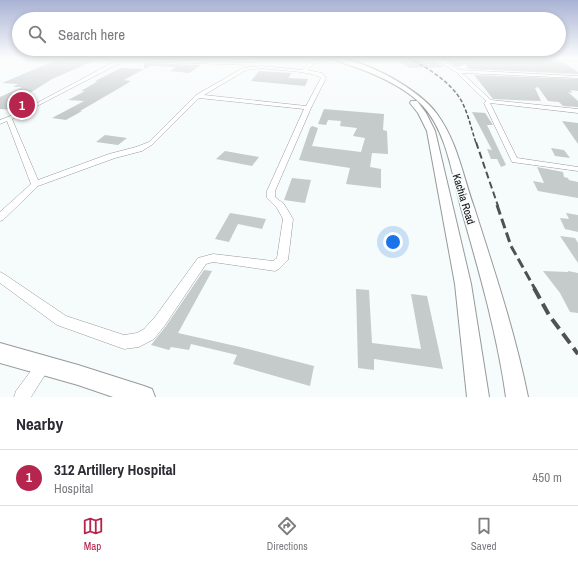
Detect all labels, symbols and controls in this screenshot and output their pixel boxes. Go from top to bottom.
search box [12,12,566,56]
icon: search [26,23,48,45]
text: Search here [58,24,125,45]
pin: 1 [9,90,35,120]
street label: Kachia Road [450,172,478,226]
your location [383,232,403,252]
text: Nearby [16,412,63,435]
text: 312 Artillery Hospital [54,459,176,480]
text: 1 [26,469,32,486]
text: 450 m [532,469,562,486]
text: Hospital [54,480,93,497]
tab: Map [82,515,104,553]
tab: Directions [267,515,308,553]
tab: Saved [471,515,496,553]

